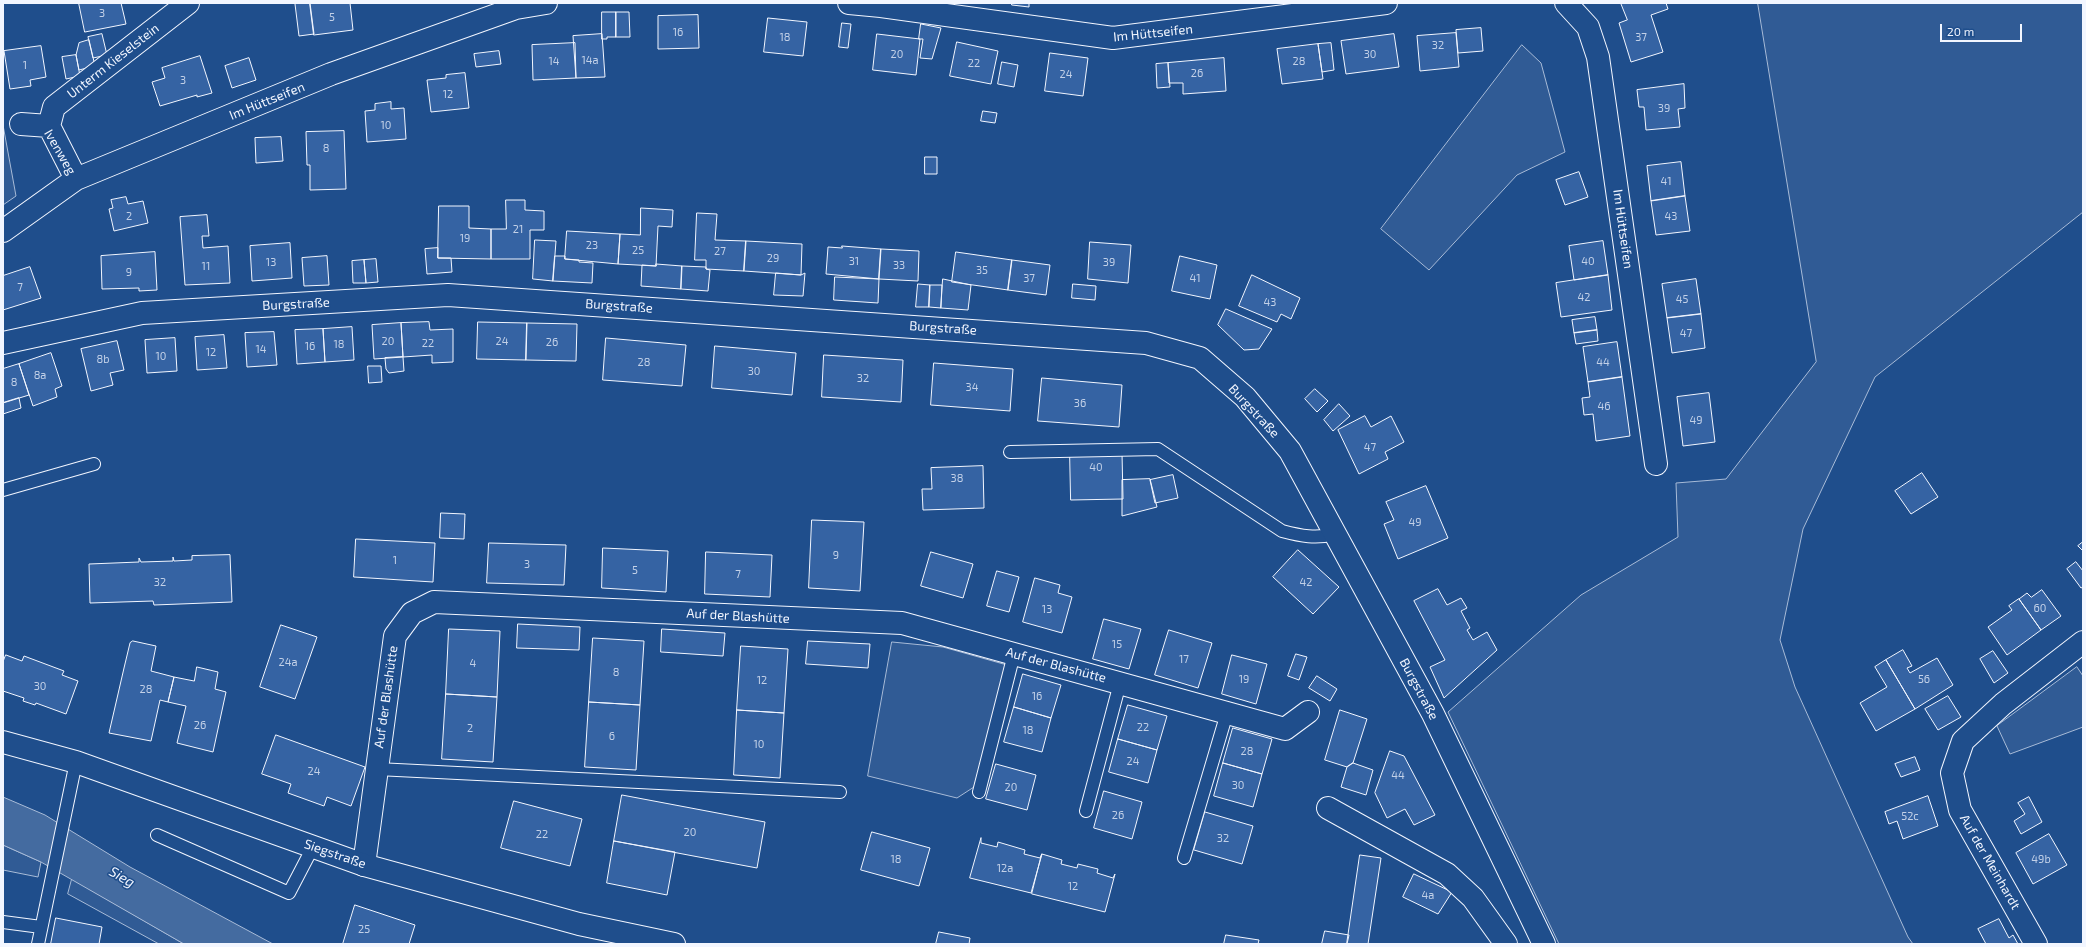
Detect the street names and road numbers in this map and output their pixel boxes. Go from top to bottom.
street label: Unterm Kieselstein [64,20,162,102]
street label: Im Hüttseifen [1112,21,1194,45]
street label: Im Hüttseifen [227,79,307,123]
street label: Ivenweg [41,127,79,177]
street label: Im Hüttseifen [1610,188,1636,270]
street label: Burgstraße [262,294,330,314]
street label: Burgstraße [585,296,653,316]
street label: Burgstraße [909,318,977,338]
street label: Burgstraße [1225,381,1283,441]
street label: Auf der Blashütte [686,606,790,626]
street label: Auf der Blashütte [1004,644,1108,686]
street label: Auf der Blashütte [371,645,401,749]
street label: Burgstraße [1396,656,1442,722]
street label: Auf der Meinhardt [1956,812,2024,912]
street label: Siegstraße [302,836,368,872]

